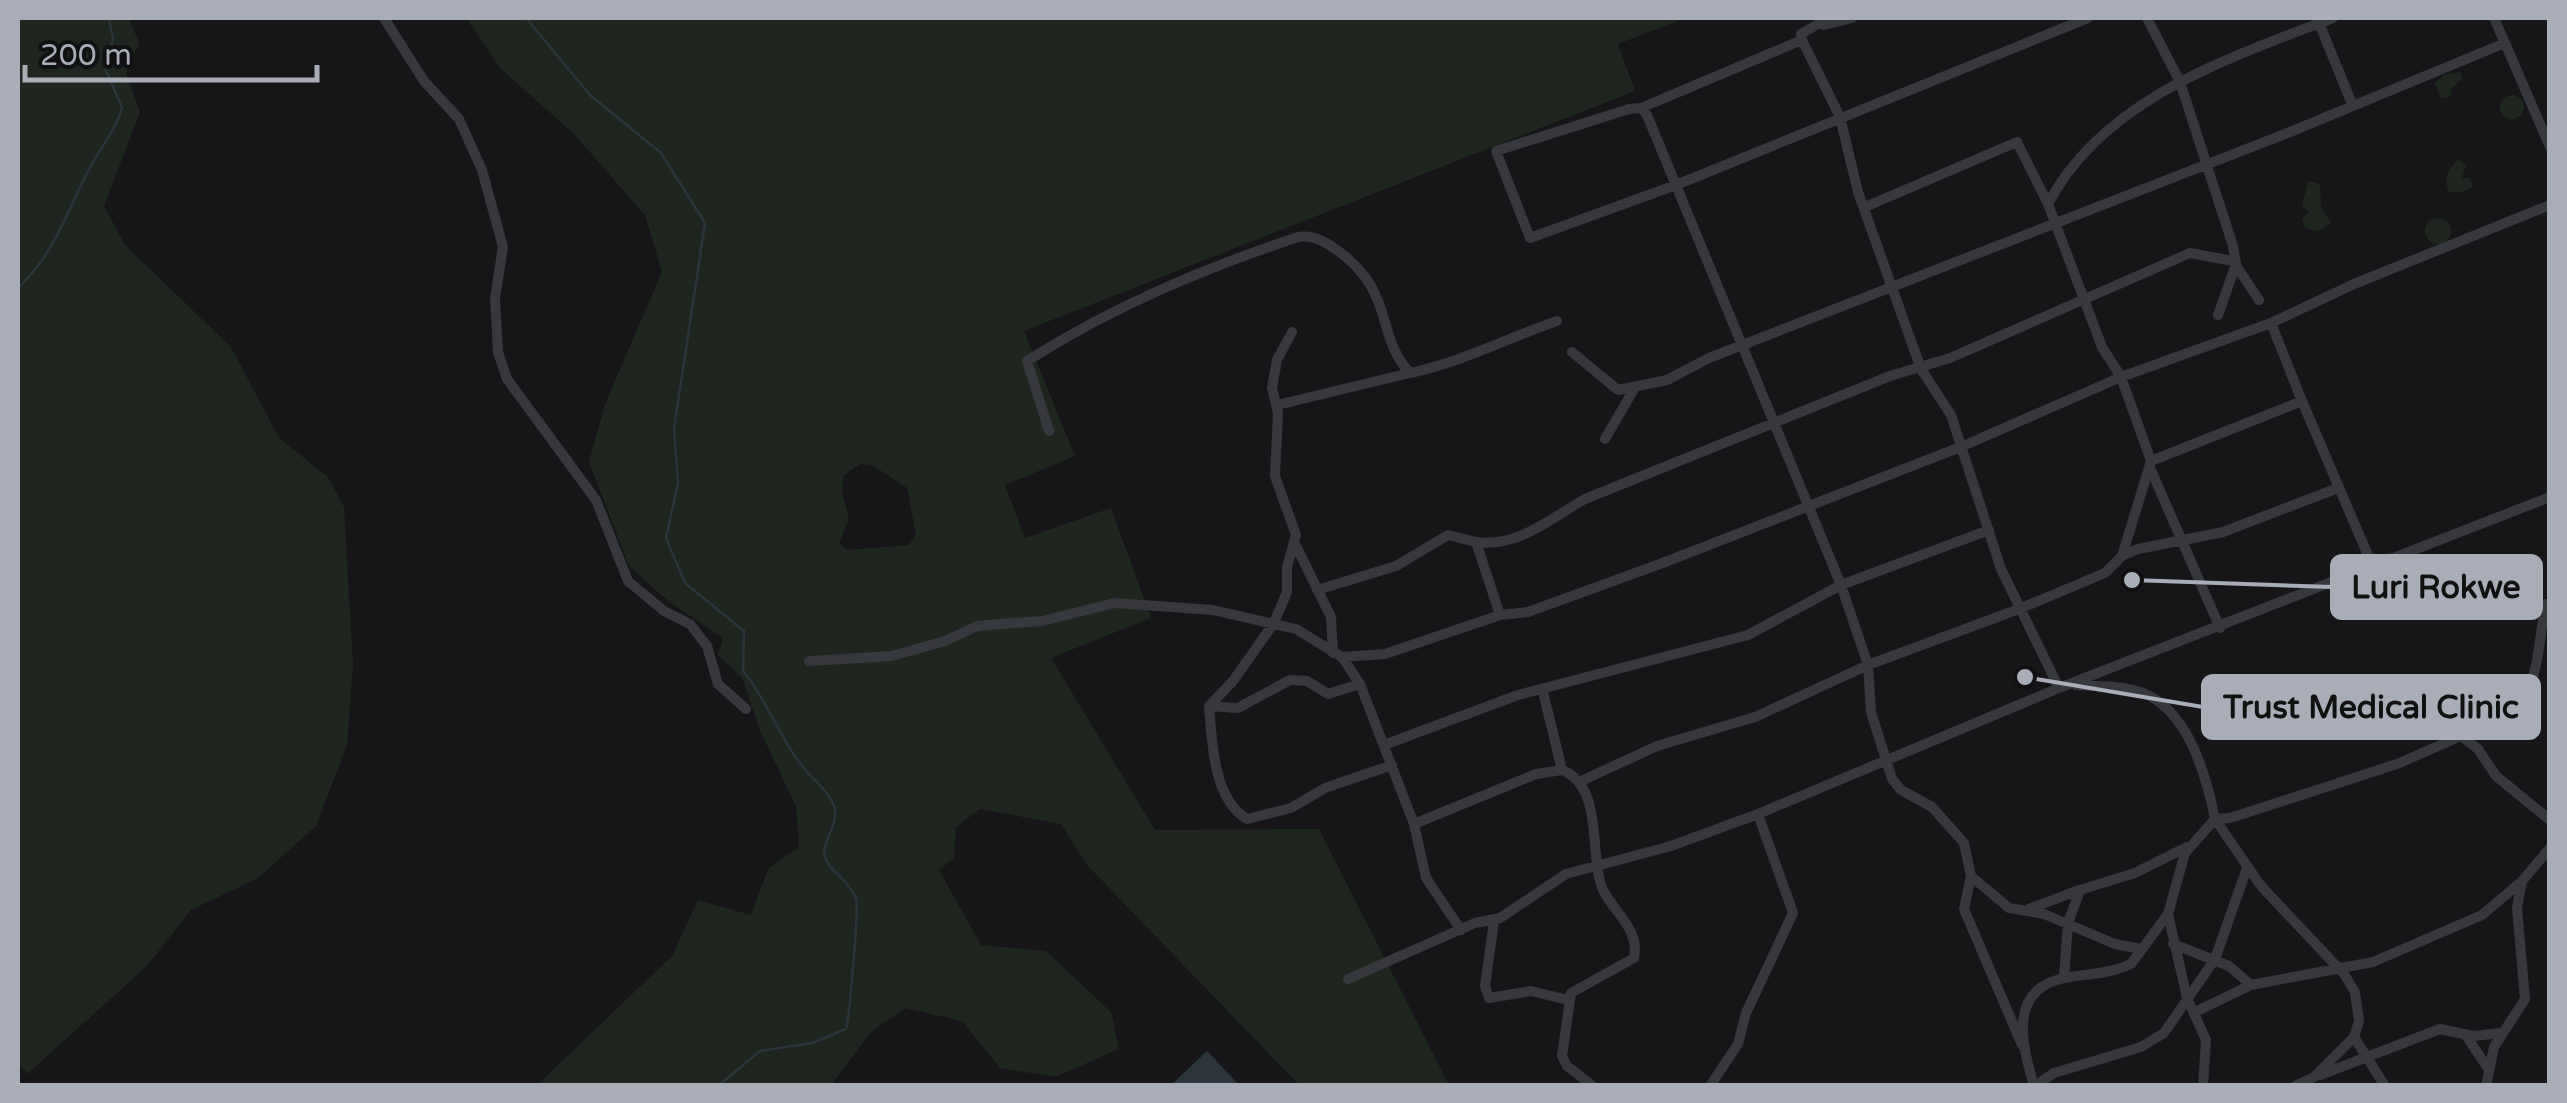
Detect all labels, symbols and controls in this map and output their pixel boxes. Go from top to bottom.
scale bar [25,20,318,82]
text: 200 m [40,37,132,74]
callout: Luri Rokwe [2332,556,2541,618]
text: Luri Rokwe [2351,569,2521,607]
callout: Trust Medical Clinic [2203,676,2539,738]
text: Trust Medical Clinic [2222,689,2519,727]

